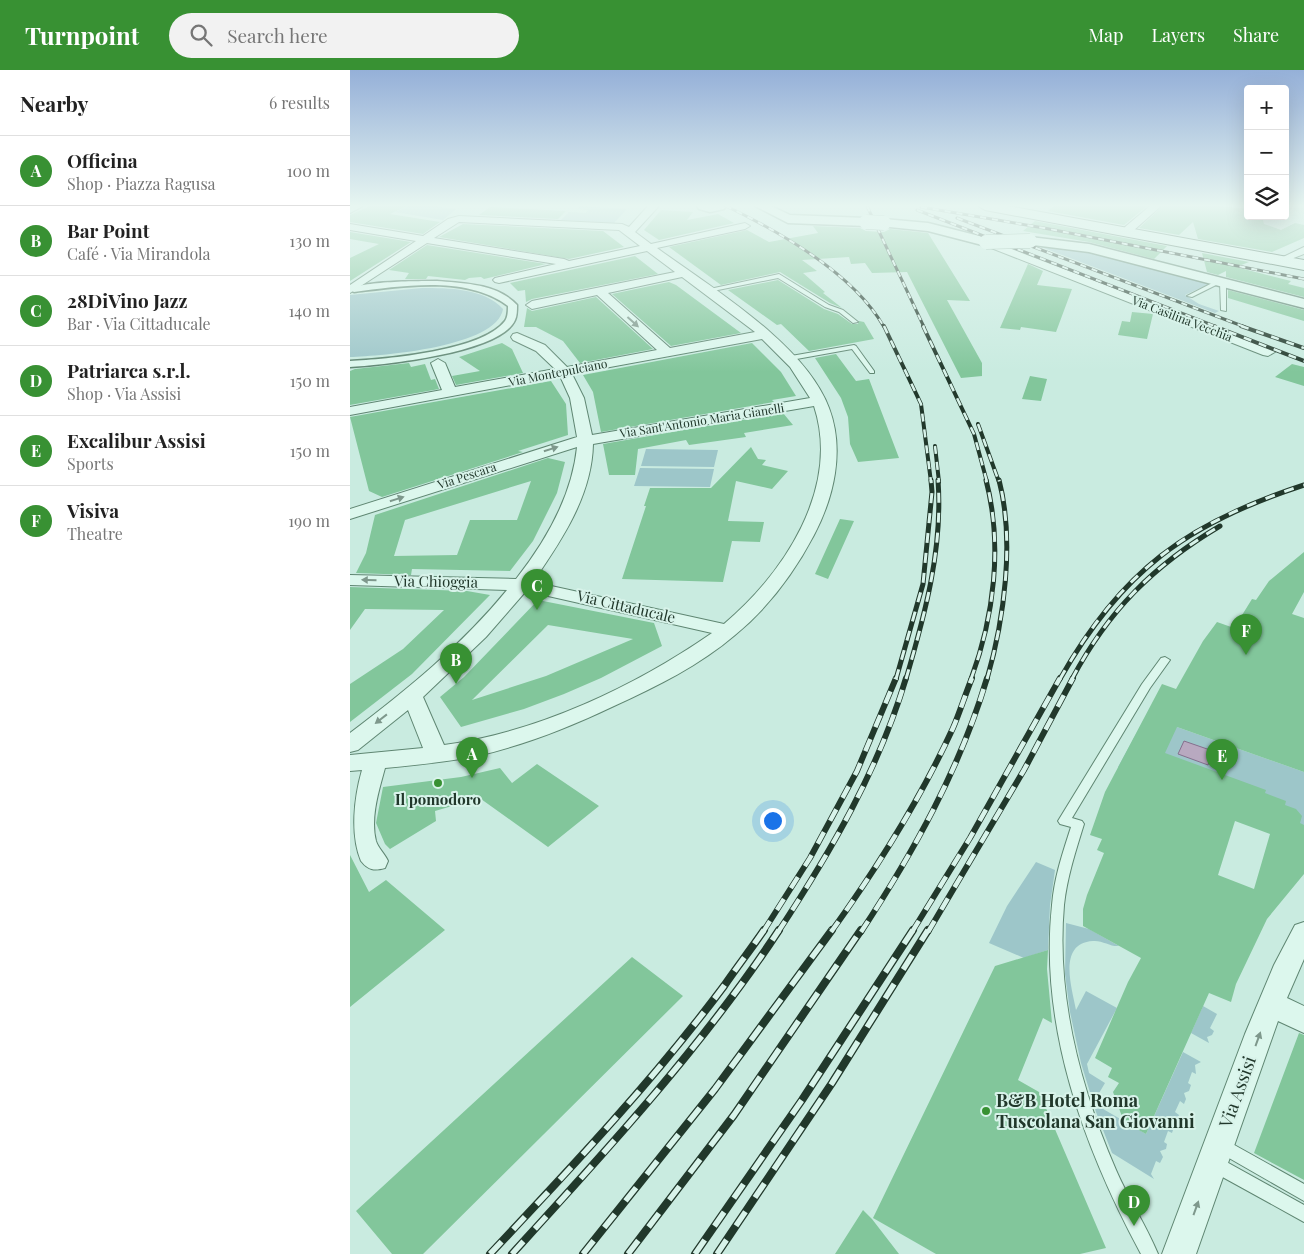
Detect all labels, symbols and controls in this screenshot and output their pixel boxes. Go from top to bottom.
search box [169,13,519,58]
text: Turnpoint [25,19,139,51]
icon: search [187,21,215,49]
text: Search here [227,22,328,48]
text: Map [1088,23,1123,47]
text: Layers [1151,23,1205,47]
text: Share [1233,23,1279,47]
map controls [1244,85,1289,220]
button: + [1244,85,1289,130]
text: Nearby [20,89,89,117]
text: 6 results [269,92,330,113]
button: − [1244,130,1289,175]
text: Officina [67,147,138,173]
text: A [31,160,41,181]
text: 100 m [287,160,330,181]
text: Shop · Piazza Ragusa [67,173,216,194]
button: layers [1244,175,1289,220]
text: Bar Point [67,217,149,243]
text: B [31,230,41,251]
text: 130 m [289,230,330,251]
text: Café · Via Mirandola [67,243,211,264]
text: 28DiVino Jazz [67,287,188,313]
street label: Via Casilina Vecchia [1129,291,1235,345]
text: C [30,300,42,321]
text: 140 m [288,300,330,321]
text: Bar · Via Cittaducale [67,313,211,334]
one-way arrow [627,316,640,327]
street label: Via Montepulciano [506,355,609,390]
text: Patriarca s.r.l. [67,357,191,383]
text: D [30,370,42,391]
text: 150 m [290,370,330,391]
text: Shop · Via Assisi [67,383,181,404]
street label: Via Sant'Antonio Maria Gianelli [617,399,786,441]
text: Excalibur Assisi [67,427,206,453]
text: E [31,440,41,461]
text: 150 m [290,440,330,461]
one-way arrow [544,445,559,453]
text: Sports [67,453,114,474]
street label: Via Pescara [434,458,498,492]
one-way arrow [389,495,404,503]
text: Visiva [67,497,119,523]
text: F [31,510,41,531]
text: 190 m [288,510,330,531]
text: Theatre [67,523,123,544]
pin: C [521,569,553,610]
street label: Via Chioggia [393,570,479,592]
one-way arrow [360,576,376,584]
street label: Via Cittaducale [574,585,677,627]
pin: F [1230,614,1262,655]
pin: B [440,643,472,684]
one-way arrow [375,714,388,725]
pin: A [456,737,488,778]
pin: E [1206,739,1238,780]
marker: Il pomodoro [432,777,444,789]
place label: Il pomodoro [395,789,481,809]
your location [760,808,786,834]
one-way arrow [1254,1031,1262,1046]
street label: Via Assisi [1213,1052,1261,1132]
place label: B&B Hotel Roma Tuscolana San Giovanni [996,1088,1195,1133]
marker: B&B Hotel Roma Tuscolana San Giovanni [980,1105,992,1117]
pin: D [1118,1185,1150,1226]
one-way arrow [1192,1200,1200,1215]

